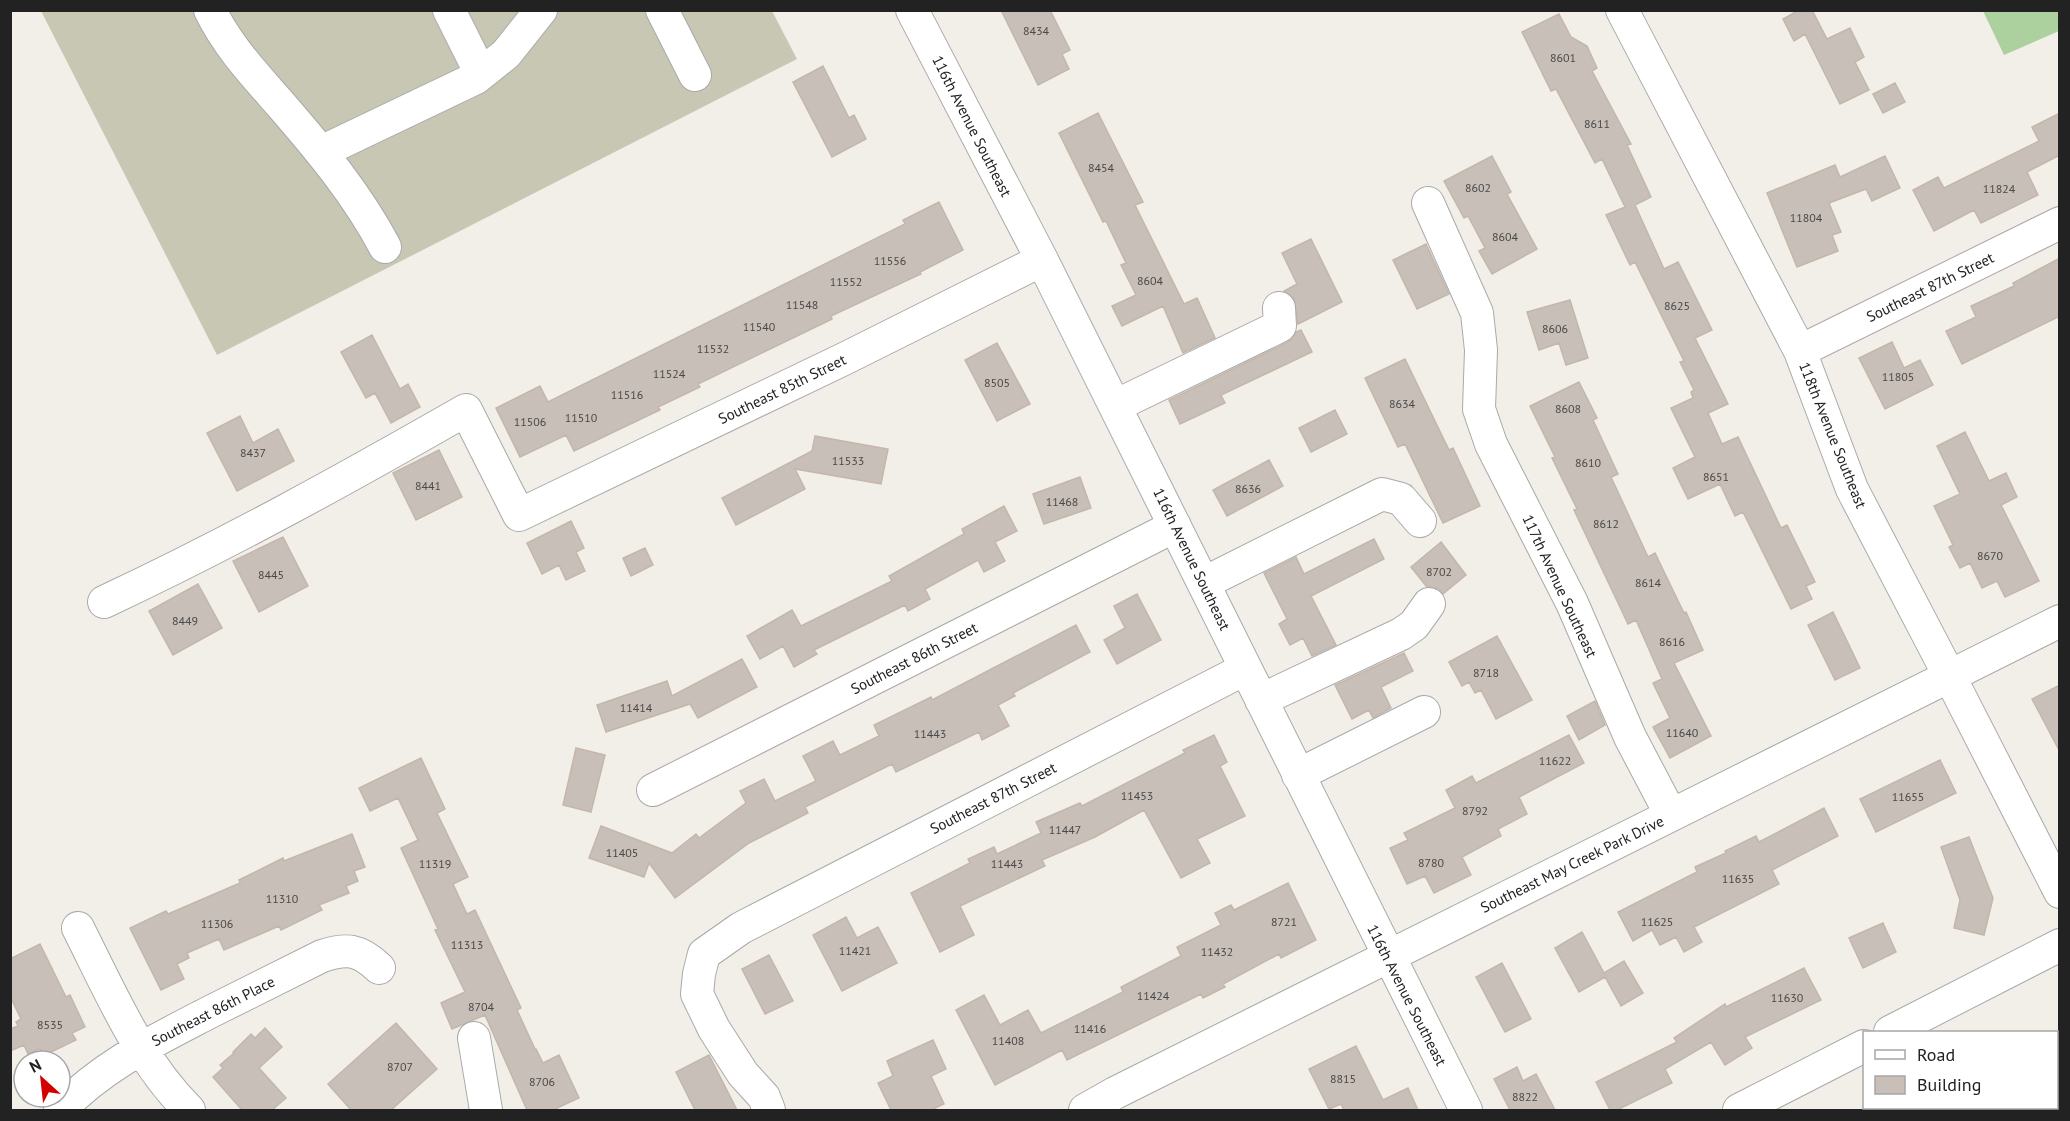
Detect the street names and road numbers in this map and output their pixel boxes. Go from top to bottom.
street label: 116th Avenue Southeast [928,52,1016,200]
street label: Southeast 87th Street [1863,248,1997,326]
street label: Southeast 85th Street [715,350,849,428]
street label: 118th Avenue Southeast [1795,359,1871,511]
street label: 116th Avenue Southeast [1149,485,1235,633]
street label: 117th Avenue Southeast [1518,511,1602,661]
street label: Southeast 86th Street [847,618,981,698]
street label: Southeast 87th Street [927,758,1059,838]
street label: Southeast May Creek Park Drive [1477,811,1667,917]
street label: 116th Avenue Southeast [1363,921,1451,1069]
street label: Southeast 86th Place [148,972,278,1050]

